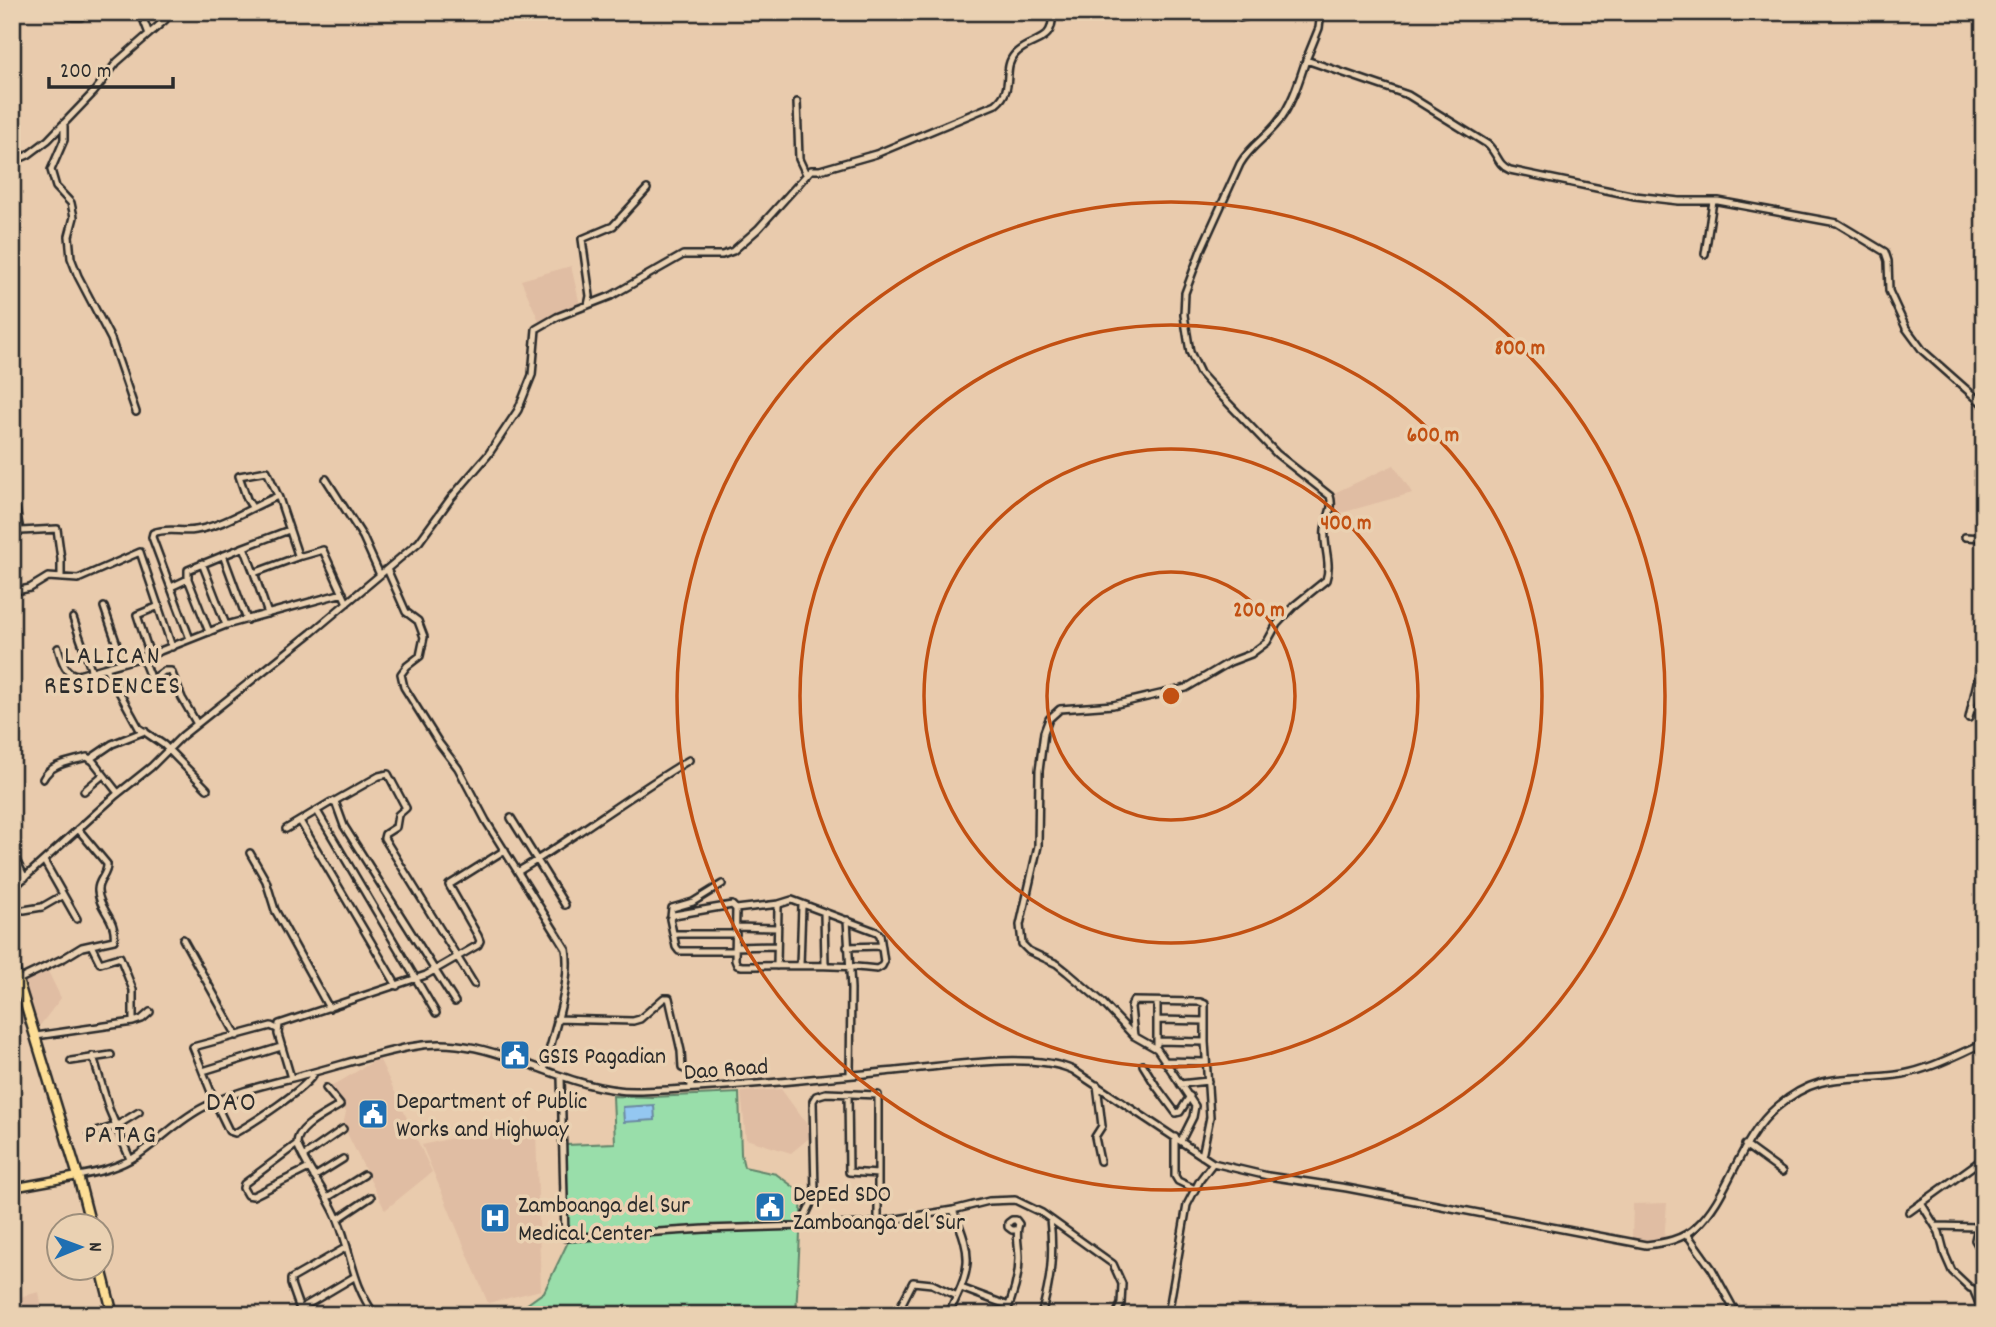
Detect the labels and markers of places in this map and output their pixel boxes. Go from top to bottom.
centre of rings [1159,684,1183,708]
public building icon: GSIS Pagadian [498,1038,532,1072]
place label: GSIS Pagadian [538,1041,666,1075]
place label: Department of Public Works and Highway [396,1086,588,1148]
public building icon: Department of Public Works and Highway [356,1097,390,1131]
place label: DepEd SDO Zamboanga del Sur [793,1179,965,1241]
place label: Zamboanga del Sur Medical Center [518,1190,690,1252]
public building icon: DepEd SDO Zamboanga del Sur [753,1190,787,1224]
hospital icon: Zamboanga del Sur Medical Center [478,1201,512,1235]

